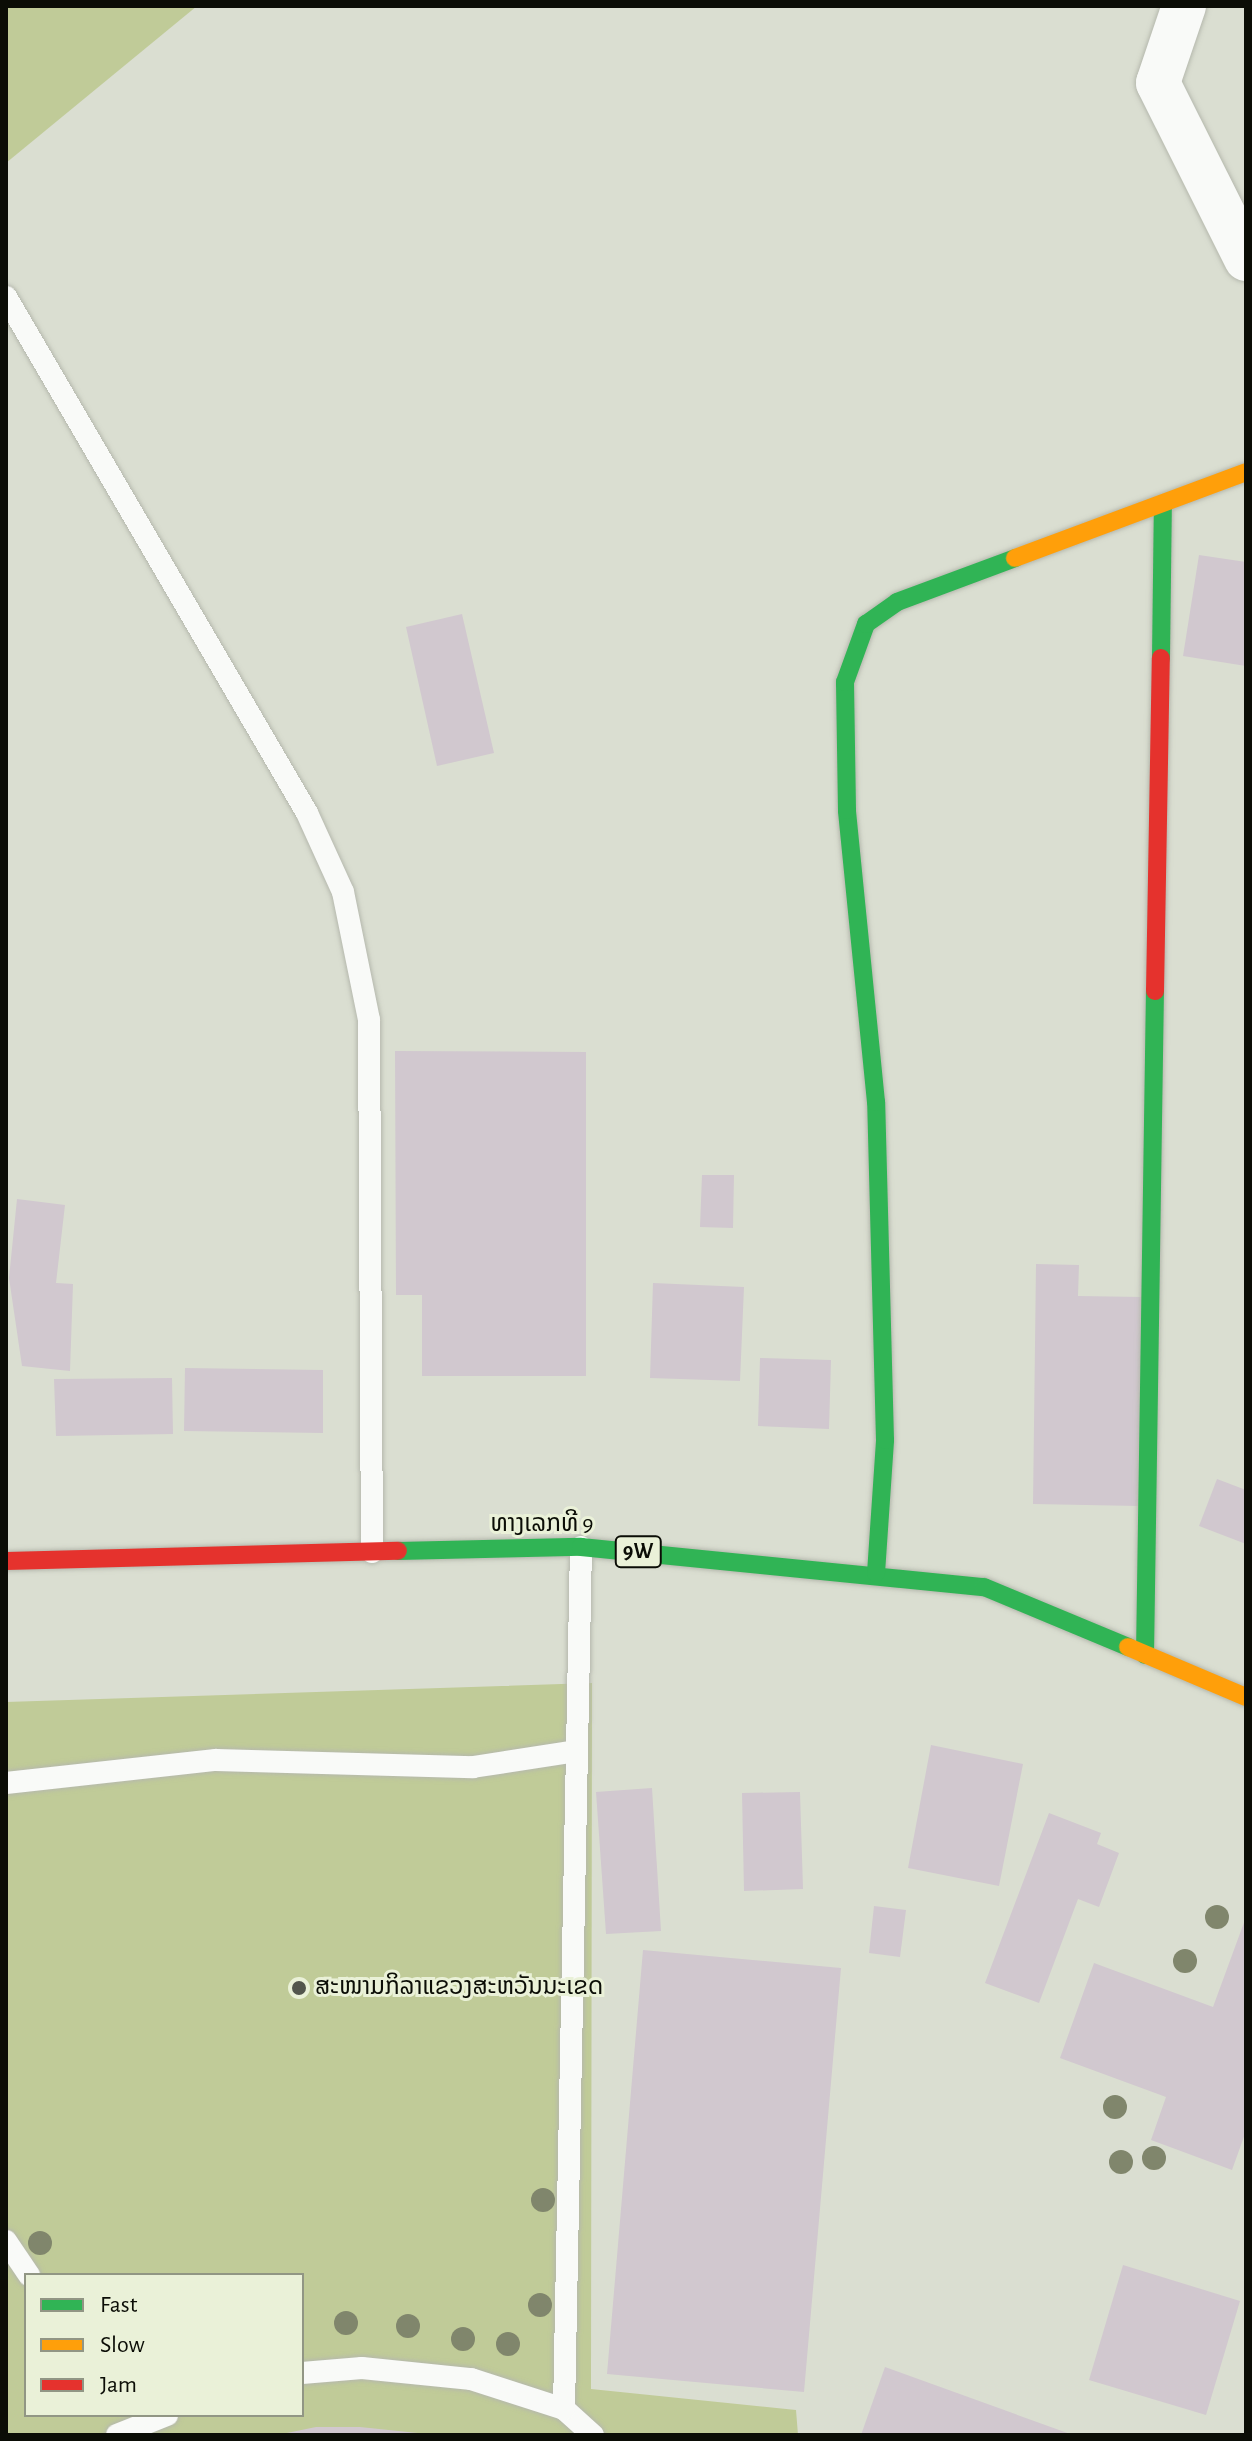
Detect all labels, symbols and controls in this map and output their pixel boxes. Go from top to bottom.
street label: ທາງເລກທີ 9 [490,1511,594,1539]
road number: 9W [614,1534,662,1570]
place label: ສະໜາມກິລາແຂວງສະຫວັນນະເຂດ [315,1974,603,2002]
marker: ສະໜາມກິລາແຂວງສະຫວັນນະເຂດ [290,1979,308,1997]
legend [24,2273,304,2417]
text: Fast [100,2293,137,2317]
text: Slow [100,2333,145,2357]
text: Jam [100,2373,137,2397]

